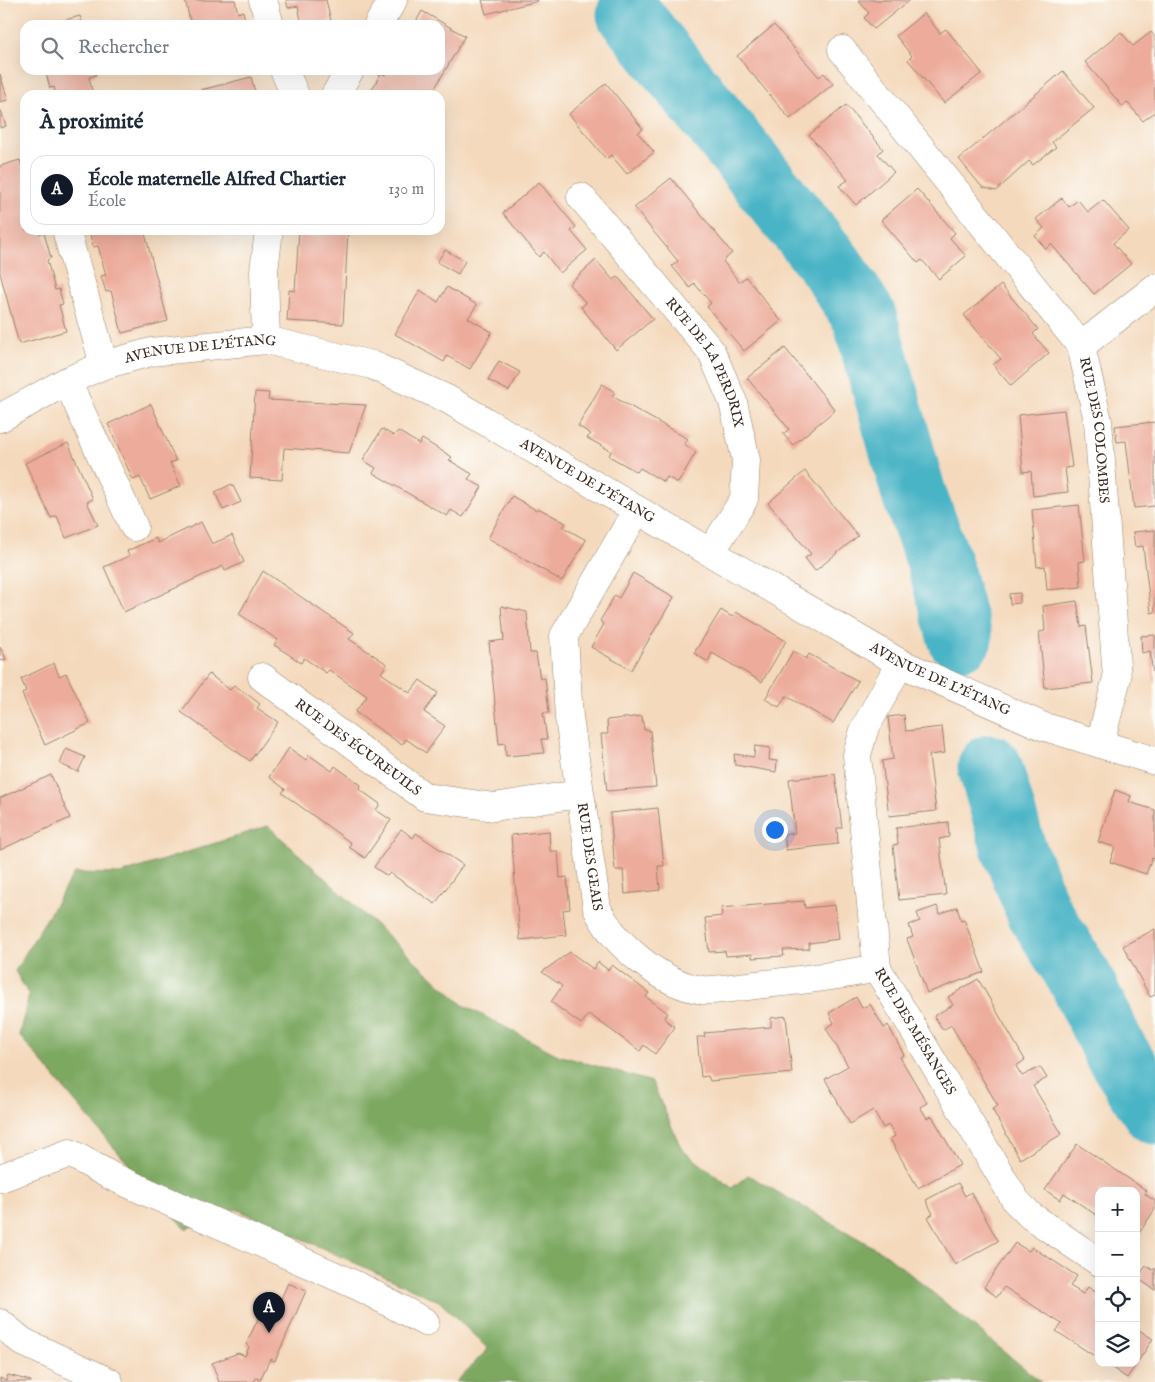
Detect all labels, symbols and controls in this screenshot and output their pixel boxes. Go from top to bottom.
search box [20,20,445,75]
icon: search [38,34,66,62]
text: Rechercher [78,36,169,60]
text: À proximité [40,109,143,136]
text: École maternelle Alfred Chartier [88,168,346,192]
text: A [52,180,62,200]
text: 130 m [388,180,424,200]
text: École [88,192,126,212]
street label: RUE DE LA PERDRIX [661,294,748,430]
street label: AVENUE DE L'ÉTANG [121,331,279,368]
street label: RUE DES COLOMBES [1075,355,1113,504]
street label: AVENUE DE L'ÉTANG [516,434,659,528]
street label: AVENUE DE L'ÉTANG [866,638,1014,720]
street label: RUE DES ÉCUREUILS [291,695,425,800]
street label: RUE DES GEAIS [573,801,606,912]
your location [762,817,788,843]
street label: RUE DES MÉSANGES [870,965,960,1099]
map controls [1095,1187,1140,1367]
button: + [1095,1187,1140,1232]
button: − [1095,1232,1140,1277]
button: locate [1095,1277,1140,1322]
pin: A [253,1292,285,1333]
button: layers [1095,1322,1140,1367]

